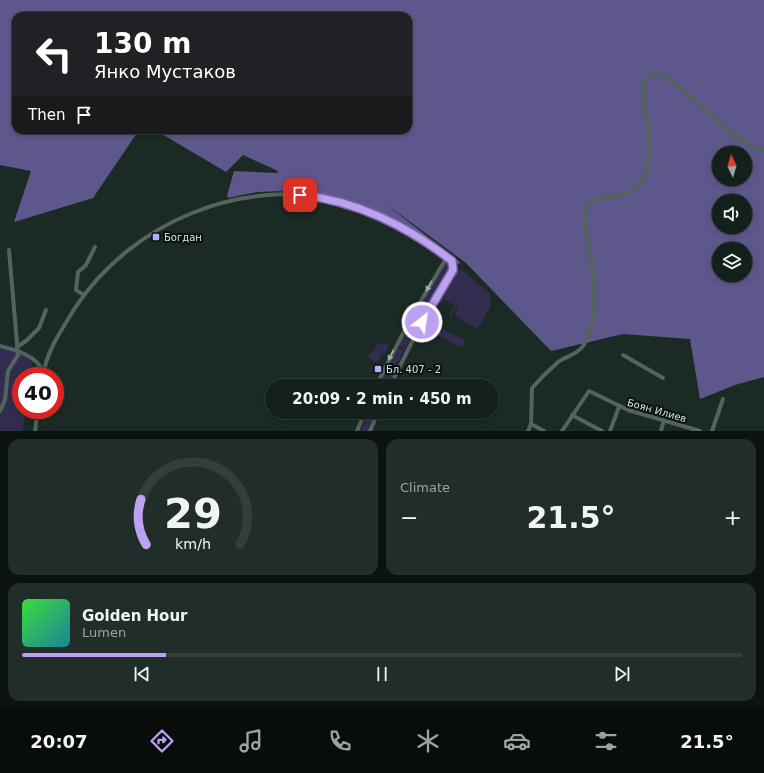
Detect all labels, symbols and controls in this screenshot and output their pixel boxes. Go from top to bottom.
text: 130 m [94,27,191,60]
icon: left [28,28,80,80]
text: Янко Мустаков [94,61,236,82]
icon: arrive [73,104,95,126]
text: Then [28,106,65,124]
north arrow [712,146,752,186]
map controls [712,146,752,282]
pin [283,178,317,212]
icon: arrive [289,184,311,206]
button: sound [712,194,752,234]
marker: Богдан [151,232,161,242]
place label: Богдан [164,232,202,243]
button: layers [712,242,752,282]
one-way arrow [425,280,432,292]
position arrow [401,301,443,343]
one-way arrow [388,349,395,360]
marker: Бл. 407 - 2 [373,364,383,374]
place label: Бл. 407 - 2 [386,364,441,375]
speed limit sign: 40 [12,367,64,419]
text: 20:09 · 2 min · 450 m [292,390,472,408]
street label: Боян Илиев [626,397,688,424]
text: Climate [400,480,450,495]
text: 29 [164,489,222,538]
text: 21.5° [526,500,616,535]
text: − [400,505,418,530]
text: + [724,505,742,530]
text: km/h [175,536,211,552]
text: Golden Hour [82,607,188,625]
text: Lumen [82,625,126,640]
icon: previous [131,663,153,685]
icon: pause [371,663,393,685]
icon: next [611,663,633,685]
icon: directions [148,727,176,755]
icon: music [237,727,265,755]
icon: phone [326,727,354,755]
icon: climate [414,727,442,755]
icon: car [503,727,531,755]
icon: filters [592,727,620,755]
text: 20:07 [30,731,88,752]
text: 21.5° [680,731,734,752]

